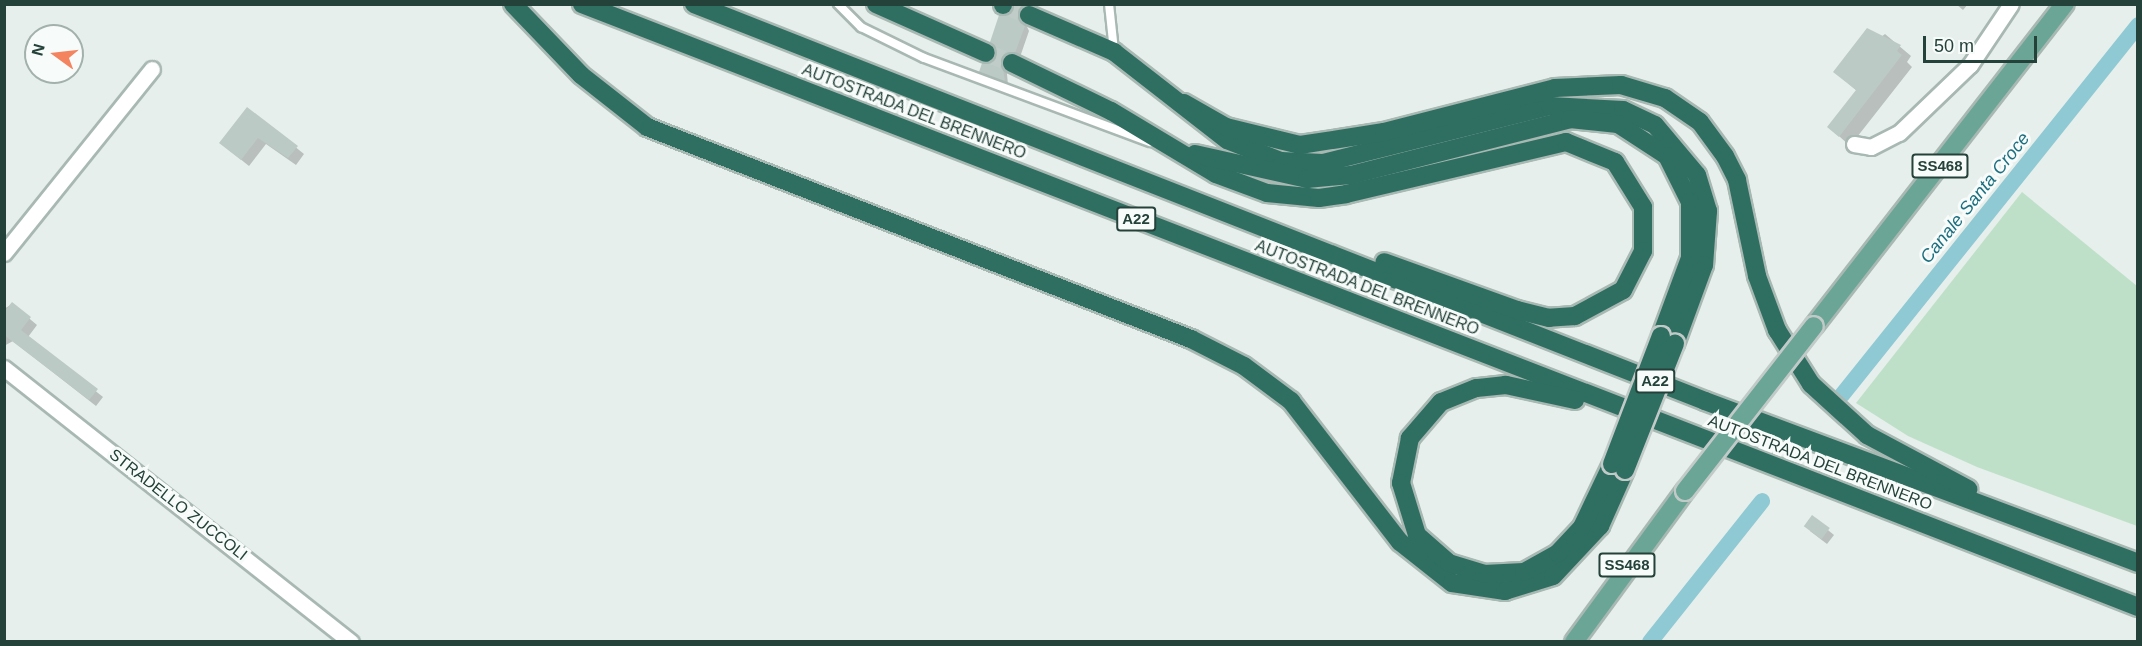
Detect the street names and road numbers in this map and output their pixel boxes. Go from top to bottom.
street label: AUTOSTRADA DEL BRENNERO [799,60,1029,164]
road number: SS468 [1910,154,1970,178]
road number: A22 [1115,207,1157,231]
street label: AUTOSTRADA DEL BRENNERO [1252,236,1482,340]
road number: A22 [1634,369,1676,393]
street label: AUTOSTRADA DEL BRENNERO [1705,411,1935,515]
street label: STRADELLO ZUCCOLI [105,445,251,565]
road number: SS468 [1597,553,1657,577]

